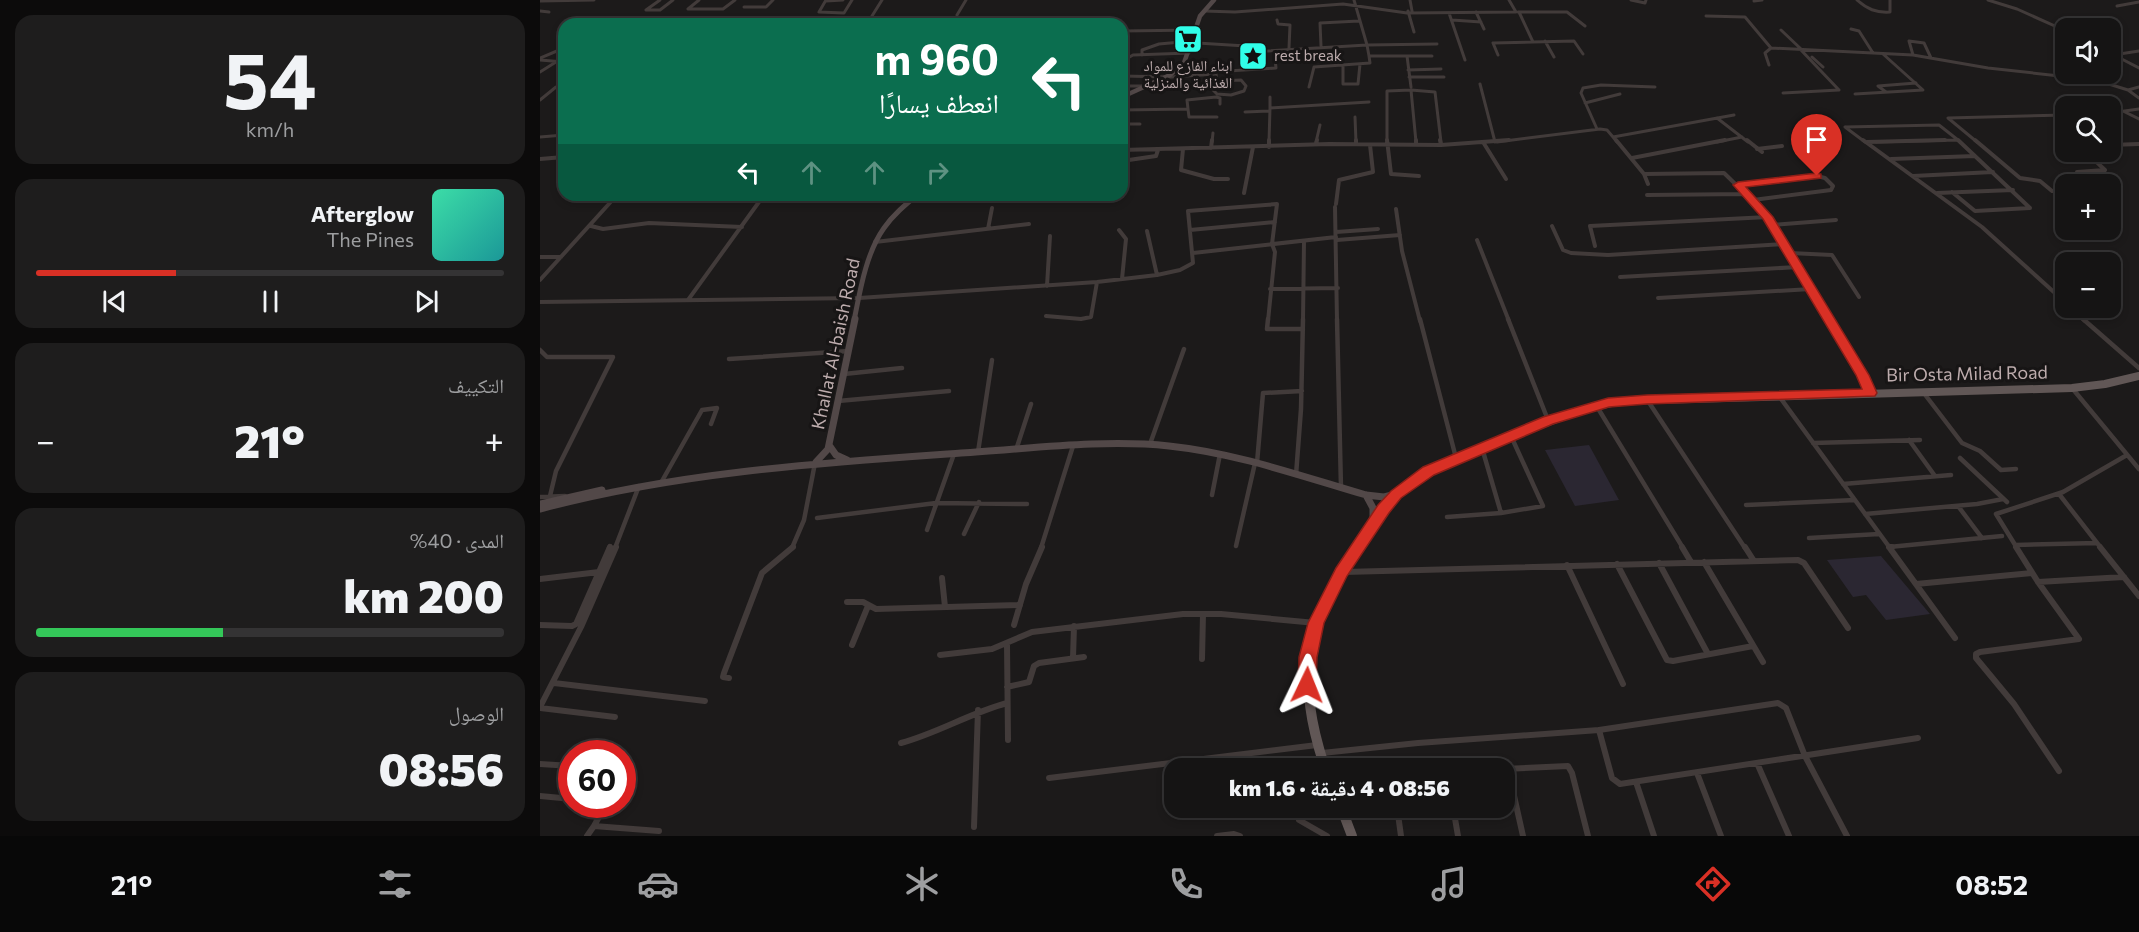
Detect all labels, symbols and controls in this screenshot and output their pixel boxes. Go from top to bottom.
map controls [2055,18,2121,318]
button: sound [2055,18,2121,84]
supermarket icon: ابناء الفازع للمواد الغذائية والمنزلية [1172,23,1204,55]
text: 54 [223,30,317,125]
text: 960 m [875,32,999,84]
place icon: rest break [1237,40,1269,72]
icon: left [1020,42,1098,120]
place label: rest break [1274,46,1342,64]
place label: ابناء الفازع للمواد الغذائية والمنزلية [1143,56,1233,92]
text: انعطف يسارًا [879,86,999,119]
button: search [2055,96,2121,162]
pin [1791,114,1842,176]
text: km/h [246,117,294,141]
icon: arrive [1800,123,1833,156]
icon: left [732,156,765,189]
icon: ahead [795,156,828,189]
icon: ahead [858,156,891,189]
icon: right [921,156,954,189]
button: + [2055,174,2121,240]
text: Afterglow [311,200,414,227]
text: The Pines [327,227,414,251]
button: − [2055,252,2121,318]
street label: Khallat Al-baish Road [806,256,864,431]
icon: previous [98,285,131,318]
icon: pause [254,285,287,318]
icon: next [410,285,443,318]
street label: Bir Osta Milad Road [1886,361,2048,385]
text: التكييف [448,373,504,397]
text: 21° [234,412,305,467]
text: − [36,419,55,460]
text: + [485,419,504,460]
text: المدى · 40% [410,528,504,552]
text: 200 km [343,567,504,622]
position arrow [1275,653,1339,717]
text: الوصول [449,701,504,725]
text: 08:56 [379,740,504,795]
speed limit sign: 60 [558,740,636,818]
text: 08:56 · 4 دقيقة · 1.6 km [1229,774,1450,801]
icon: filters [374,863,416,905]
icon: car [637,863,679,905]
icon: climate [901,863,943,905]
icon: phone [1165,863,1207,905]
icon: music [1428,863,1470,905]
icon: directions [1692,863,1734,905]
text: 21° [111,868,152,901]
text: 08:52 [1955,868,2028,901]

